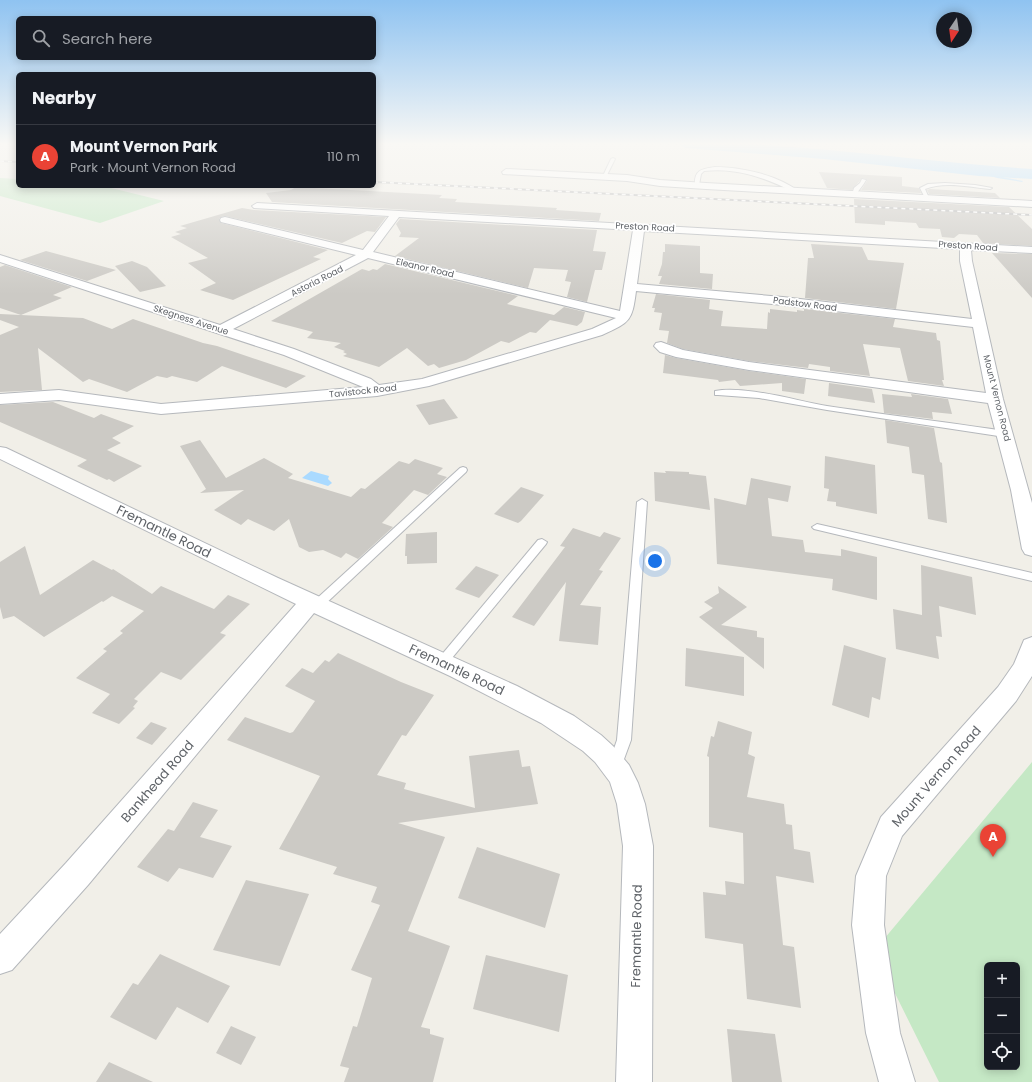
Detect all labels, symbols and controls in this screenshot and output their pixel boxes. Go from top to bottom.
north arrow [936,12,972,48]
search box [16,16,376,60]
icon: search [30,27,52,49]
text: Search here [62,28,152,49]
text: Nearby [32,86,96,110]
text: Mount Vernon Park [70,136,218,157]
text: A [40,147,50,166]
text: 110 m [327,147,360,166]
text: Park · Mount Vernon Road [70,158,236,177]
street label: Preston Road [615,219,675,235]
street label: Preston Road [938,238,998,254]
street label: Eleanor Road [395,255,455,281]
street label: Astoria Road [289,263,345,299]
street label: Padstow Road [772,294,838,314]
street label: Skegness Avenue [152,302,231,338]
street label: Mount Vernon Road [980,353,1014,443]
street label: Tavistock Road [329,381,397,401]
street label: Fremantle Road [113,500,214,563]
your location [645,551,665,571]
street label: Fremantle Road [406,639,508,700]
street label: Mount Vernon Road [887,722,986,831]
street label: Bankhead Road [116,736,198,826]
pin: A [980,824,1006,857]
street label: Fremantle Road [626,884,647,988]
map controls [984,962,1020,1070]
button: + [984,962,1020,998]
button: − [984,998,1020,1034]
button: locate [984,1034,1020,1070]

